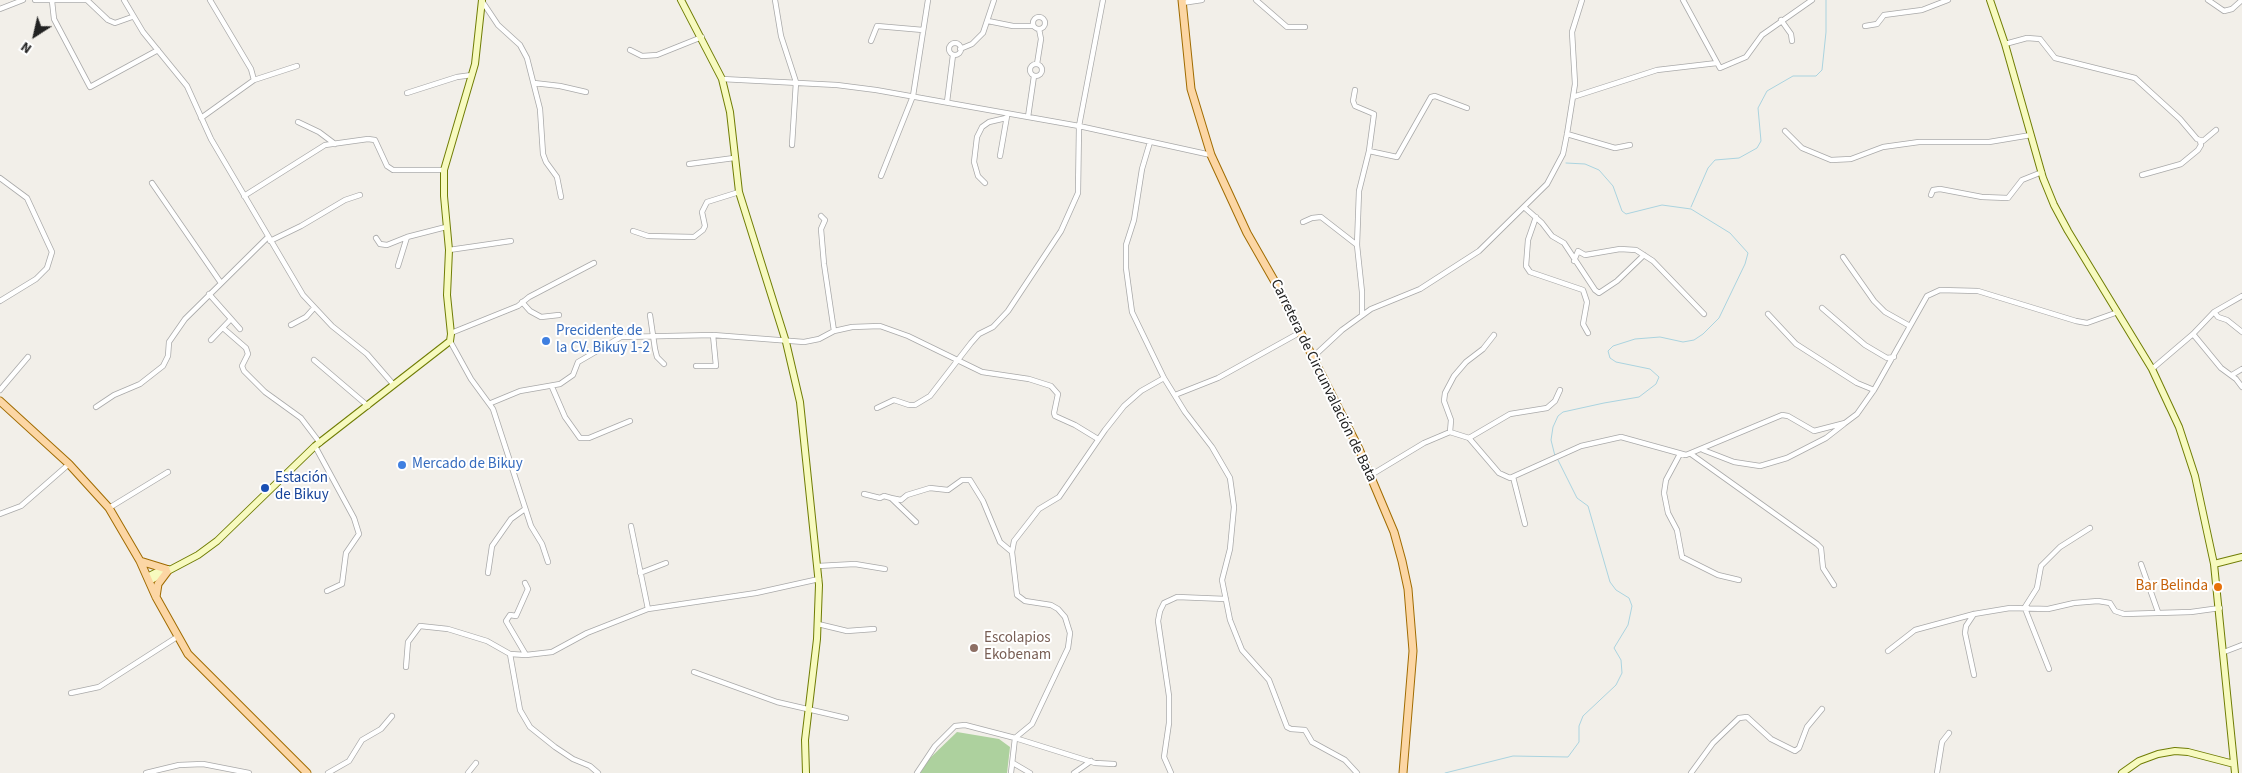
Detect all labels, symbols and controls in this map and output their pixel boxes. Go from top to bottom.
north arrow [10,10,60,60]
text: N [17,36,36,58]
street label: Carretera de Circunvalación de Bata [1266,277,1380,485]
place label: Precidente de la CV. Bikuy 1-2 [556,323,650,358]
marker: Precidente de la CV. Bikuy 1-2 [540,335,552,347]
place label: Mercado de Bikuy [412,456,523,474]
marker: Mercado de Bikuy [396,459,408,471]
place label: Estación de Bikuy [275,470,329,505]
marker: Estación de Bikuy [259,482,271,494]
place label: Bar Belinda [2136,578,2208,596]
marker: Bar Belinda [2212,581,2224,593]
place label: Escolapios Ekobenam [984,630,1051,665]
marker: Escolapios Ekobenam [968,642,980,654]

